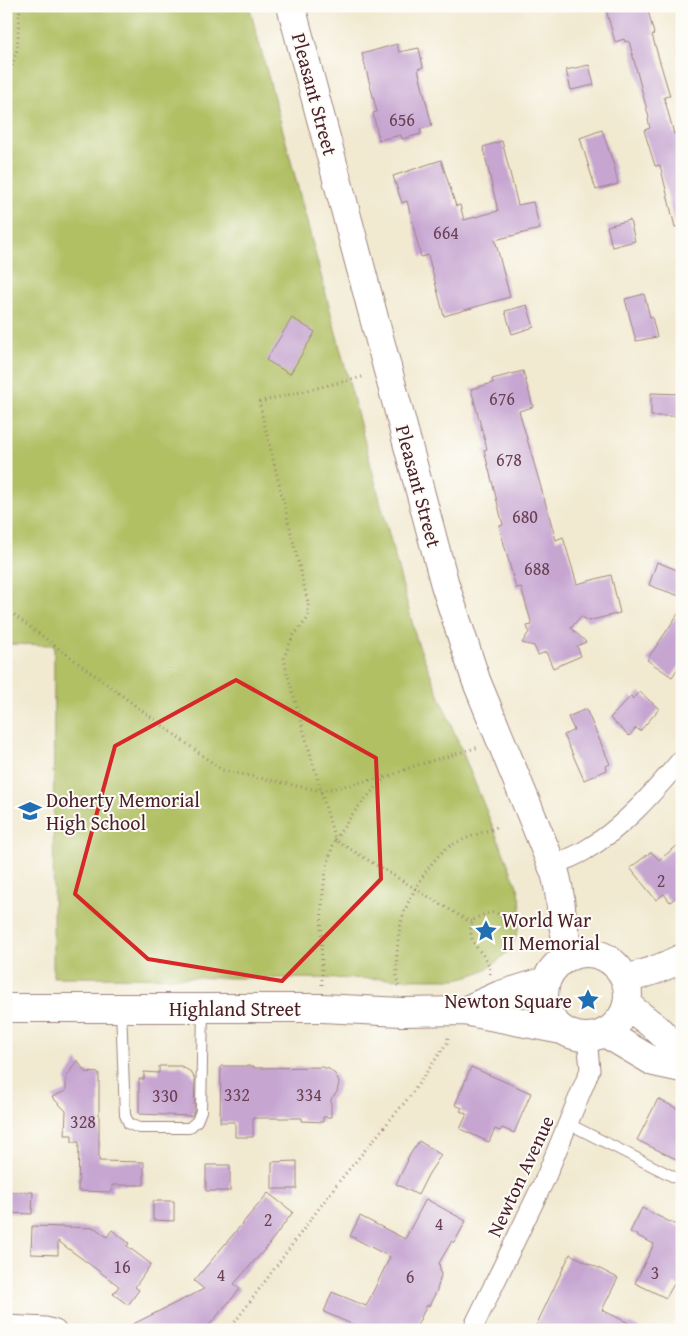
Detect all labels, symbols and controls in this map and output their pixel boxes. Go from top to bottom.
street label: Pleasant Street [285,29,345,159]
house number: 656 [389,106,415,133]
house number: 664 [433,219,459,246]
house number: 676 [489,385,515,412]
street label: Pleasant Street [389,421,449,551]
house number: 678 [496,446,522,473]
house number: 680 [512,503,538,530]
house number: 688 [524,555,550,582]
place label: Doherty Memorial High School [46,785,200,837]
school or university icon: Doherty Memorial High School [17,798,43,824]
house number: 2 [657,867,665,894]
place label: World War II Memorial [502,905,600,957]
place icon: World War II Memorial [473,918,499,944]
place label: Newton Square [445,986,572,1015]
place icon: Newton Square [575,987,601,1013]
street label: Highland Street [169,994,301,1023]
house number: 332 [224,1081,250,1108]
house number: 334 [296,1081,322,1108]
house number: 330 [152,1082,178,1109]
house number: 328 [70,1108,96,1135]
street label: Newton Avenue [479,1111,561,1241]
house number: 2 [264,1206,272,1233]
house number: 4 [435,1210,443,1237]
house number: 16 [113,1253,131,1280]
house number: 3 [651,1259,659,1286]
house number: 4 [217,1261,225,1288]
house number: 6 [406,1263,414,1290]

